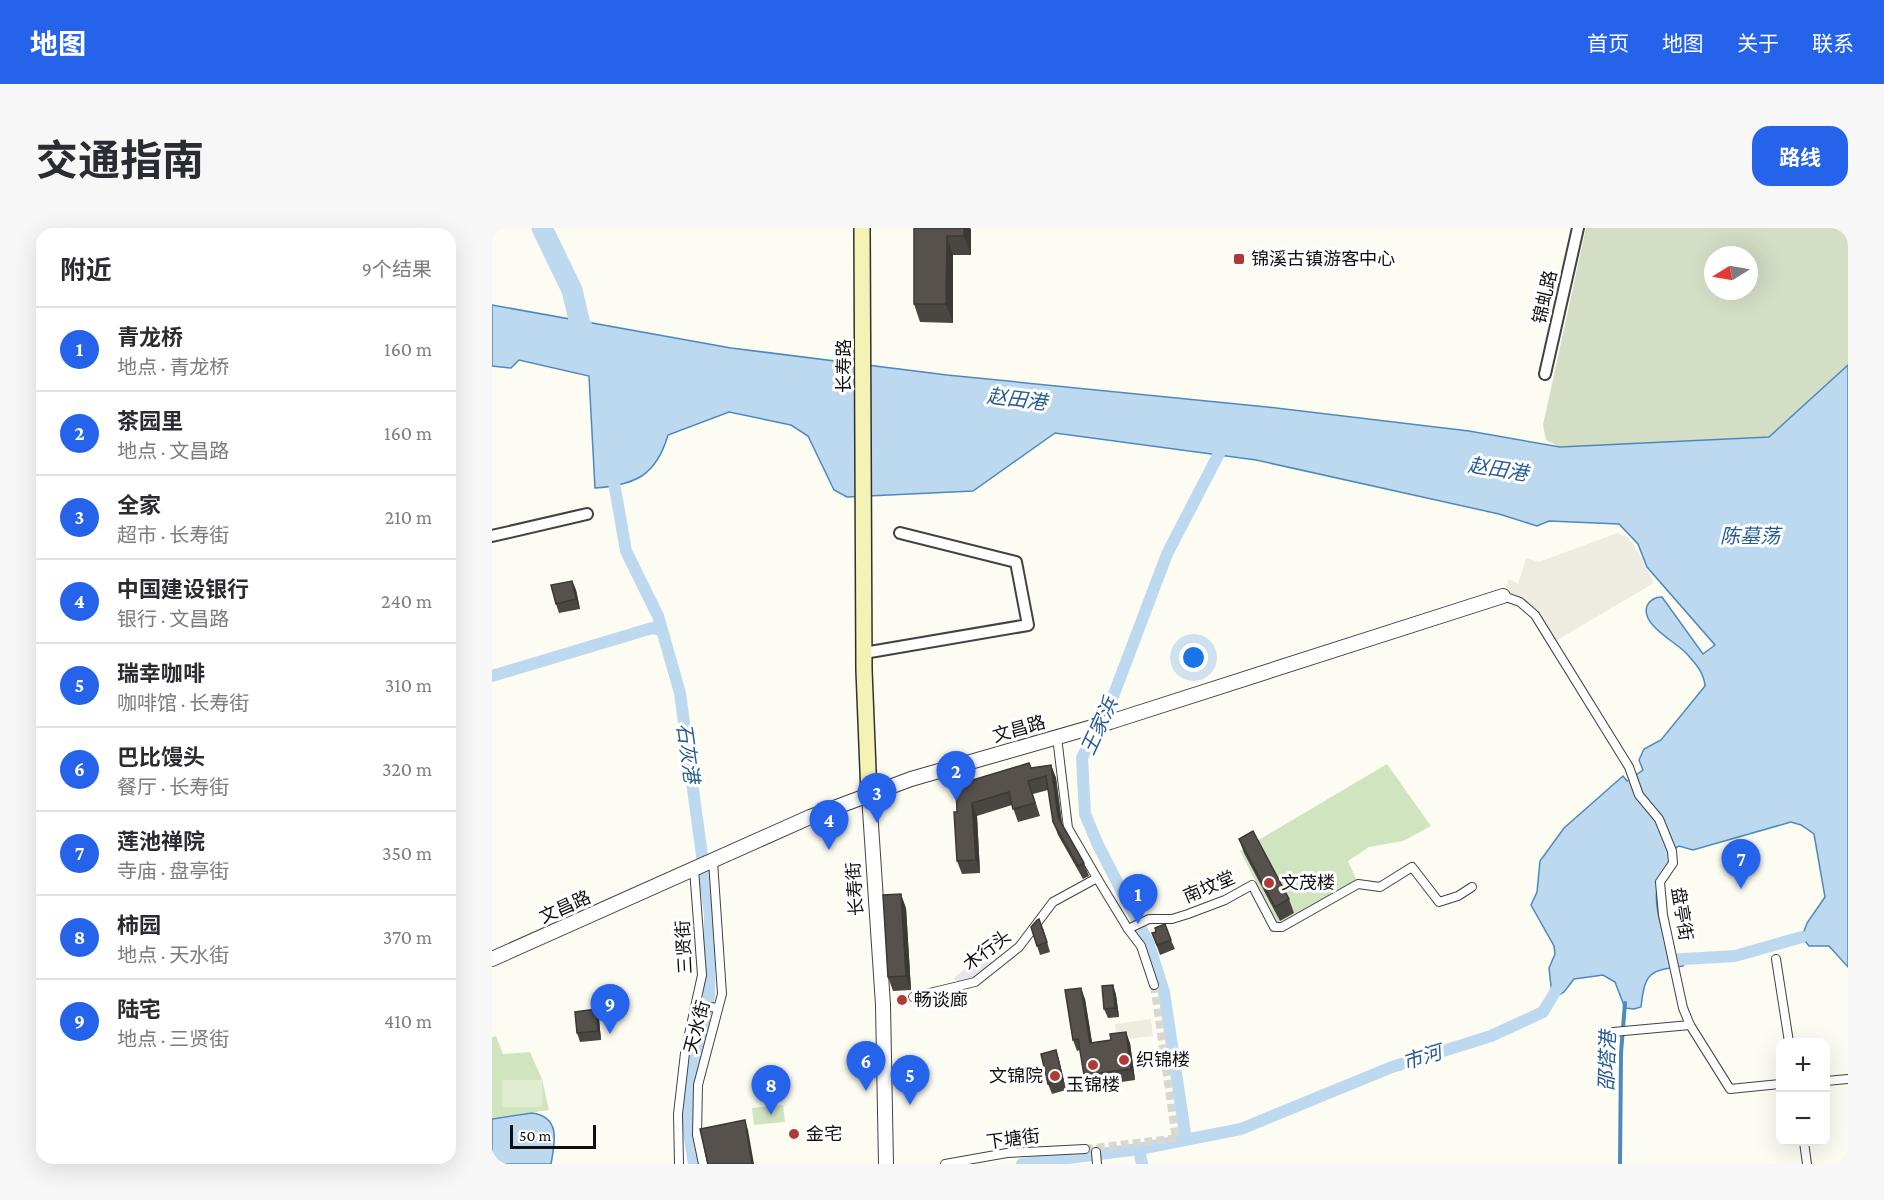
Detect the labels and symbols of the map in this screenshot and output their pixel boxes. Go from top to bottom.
north arrow [1704,246,1758,300]
place label: 锦溪古镇游客中心 [1251,249,1395,269]
marker: 锦溪古镇游客中心 [1232,252,1246,266]
street label: 锦虬路 [1529,268,1561,326]
street label: 长寿路 [834,339,854,393]
water label: 赵田港 [986,384,1051,414]
water label: 赵田港 [1467,453,1532,485]
water label: 陈墓荡 [1720,525,1783,547]
your location [1179,643,1208,672]
water label: 王家浜 [1076,692,1122,758]
street label: 文昌路 [990,712,1048,746]
water label: 石灰港 [673,722,703,787]
pin: 2 [936,752,976,801]
pin: 3 [858,774,896,823]
pin: 4 [810,800,848,850]
pin: 7 [1722,840,1760,889]
street label: 长寿街 [843,861,867,917]
street label: 南坟堂 [1180,867,1238,907]
place label: 文茂楼 [1281,873,1335,893]
pin: 1 [1118,874,1158,924]
marker: 文茂楼 [1262,876,1276,890]
street label: 盘亭街 [1668,886,1696,942]
street label: 文昌路 [536,887,594,927]
street label: 三贤街 [673,920,695,974]
street label: 木行头 [959,926,1015,974]
pin: 9 [590,984,630,1034]
place label: 畅谈廊 [914,990,968,1010]
marker: 畅谈廊 [895,993,909,1007]
street label: 天水街 [680,998,714,1056]
water label: 邵塔港 [1595,1028,1619,1091]
water label: 市河 [1400,1039,1448,1073]
pin: 6 [846,1042,886,1091]
place label: 织锦楼 [1136,1050,1190,1070]
marker: 织锦楼 [1117,1053,1131,1067]
pin: 5 [890,1056,930,1105]
marker: 玉锦楼 [1086,1058,1100,1072]
pin: 8 [752,1066,790,1115]
place label: 文锦院 [989,1066,1043,1086]
marker: 文锦院 [1048,1069,1062,1083]
place label: 玉锦楼 [1066,1075,1120,1095]
scale bar [510,1122,596,1150]
place label: 金宅 [806,1124,842,1144]
street label: 下塘街 [985,1126,1041,1152]
marker: 金宅 [787,1127,801,1141]

